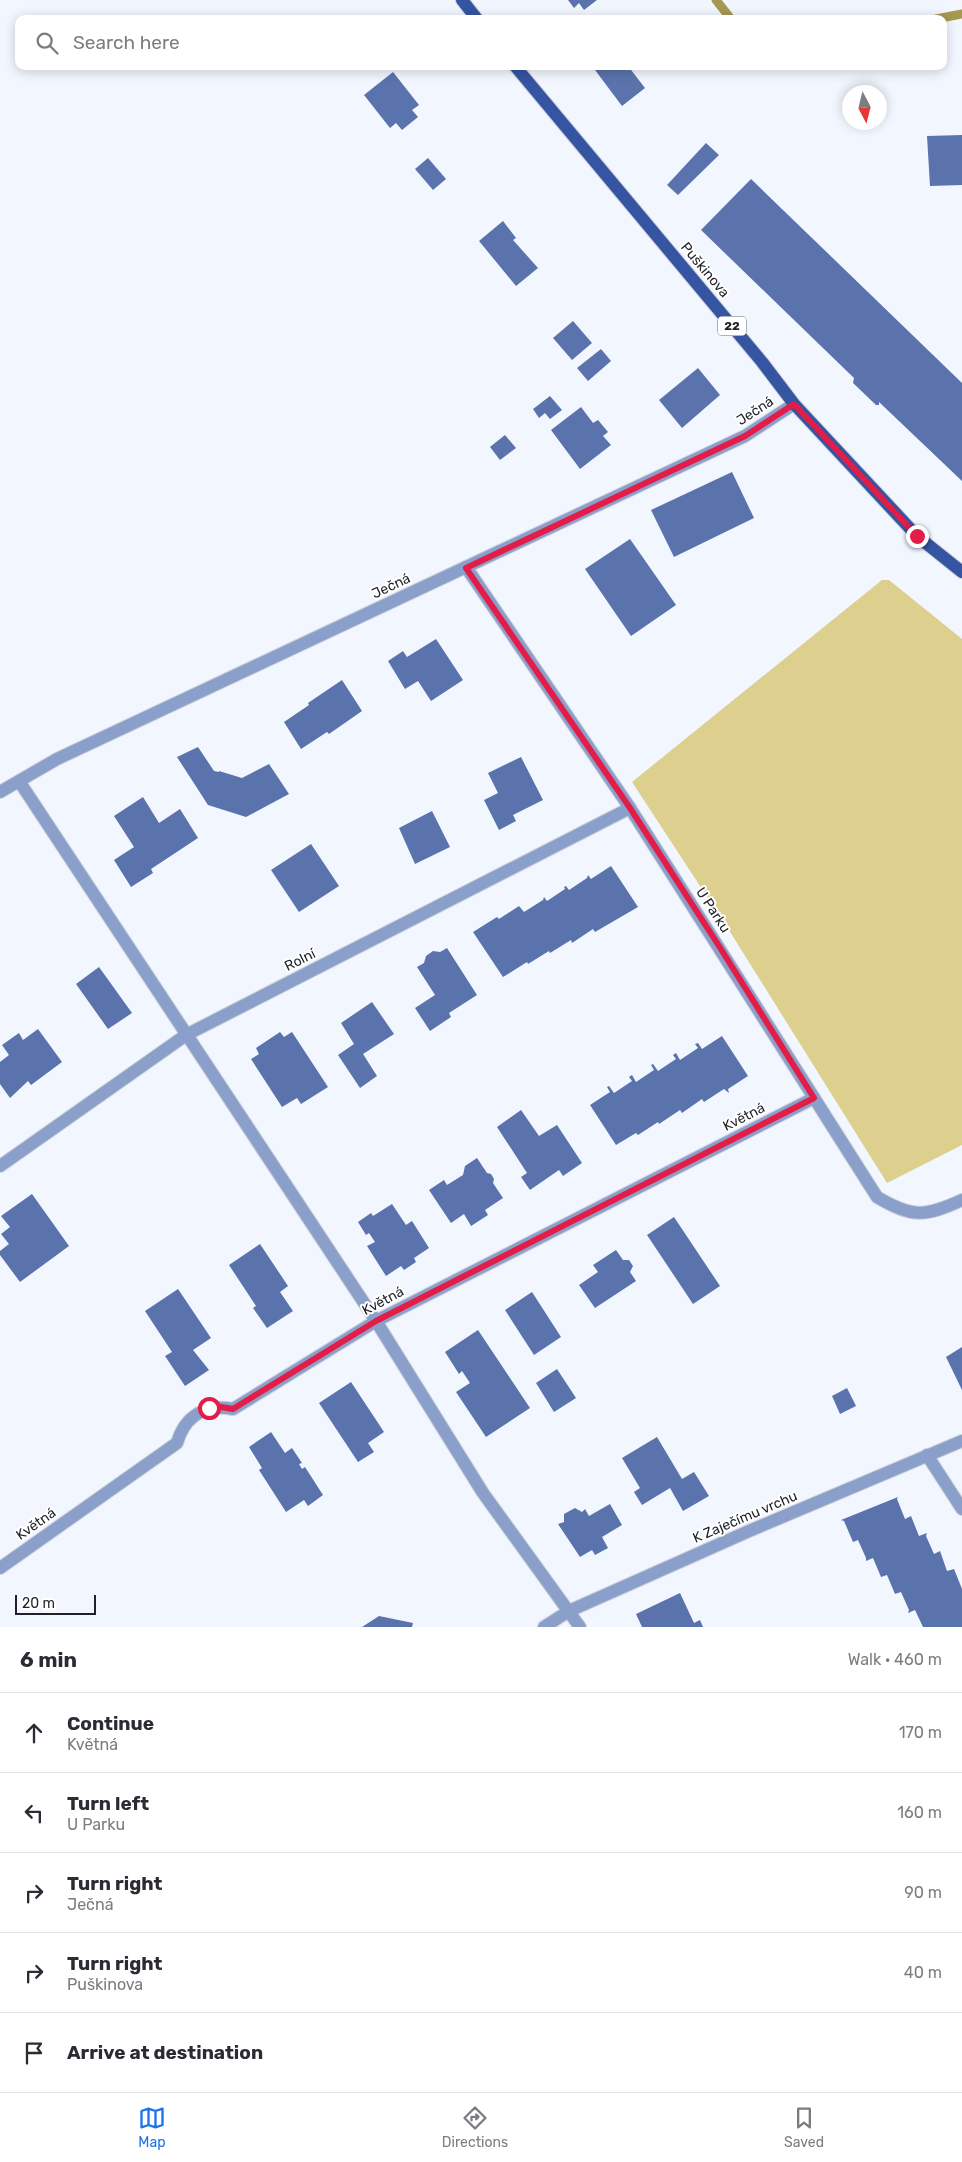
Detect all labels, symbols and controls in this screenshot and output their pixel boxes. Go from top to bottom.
search box [15,15,947,70]
icon: search [33,29,61,57]
text: Search here [73,31,180,54]
north arrow [842,85,887,130]
street label: Puškinova [677,239,733,301]
road number: 22 [718,316,746,336]
street label: Ječná [733,393,777,429]
route end [906,525,929,548]
street label: Ječná [369,570,413,602]
street label: U Parku [692,884,734,936]
street label: Rolní [282,945,319,975]
street label: Květná [720,1099,768,1135]
street label: Květná [359,1283,407,1319]
route start [198,1397,221,1420]
street label: K Zaječímu vrchu [690,1487,800,1547]
street label: Květná [13,1504,59,1544]
scale bar [15,1592,96,1615]
text: 20 m [22,1595,55,1612]
text: 6 min [20,1647,77,1672]
text: Walk · 460 m [848,1650,942,1669]
text: Continue [67,1712,154,1735]
icon: ahead [20,1719,48,1747]
text: 170 m [899,1723,942,1742]
text: Květná [67,1735,118,1754]
text: Turn left [67,1792,149,1815]
icon: left [20,1799,48,1827]
text: 160 m [897,1803,942,1822]
text: U Parku [67,1815,125,1834]
text: Turn right [67,1872,162,1895]
icon: right [20,1879,48,1907]
text: 90 m [904,1883,942,1902]
text: Ječná [67,1895,113,1914]
text: Turn right [67,1952,162,1975]
icon: right [20,1959,48,1987]
text: 40 m [904,1963,942,1982]
text: Puškinova [67,1975,143,1994]
icon: arrive [20,2039,48,2067]
text: Arrive at destination [67,2041,263,2064]
tab: Map [138,2104,166,2151]
tab: Directions [442,2104,508,2151]
tab: Saved [784,2104,824,2151]

